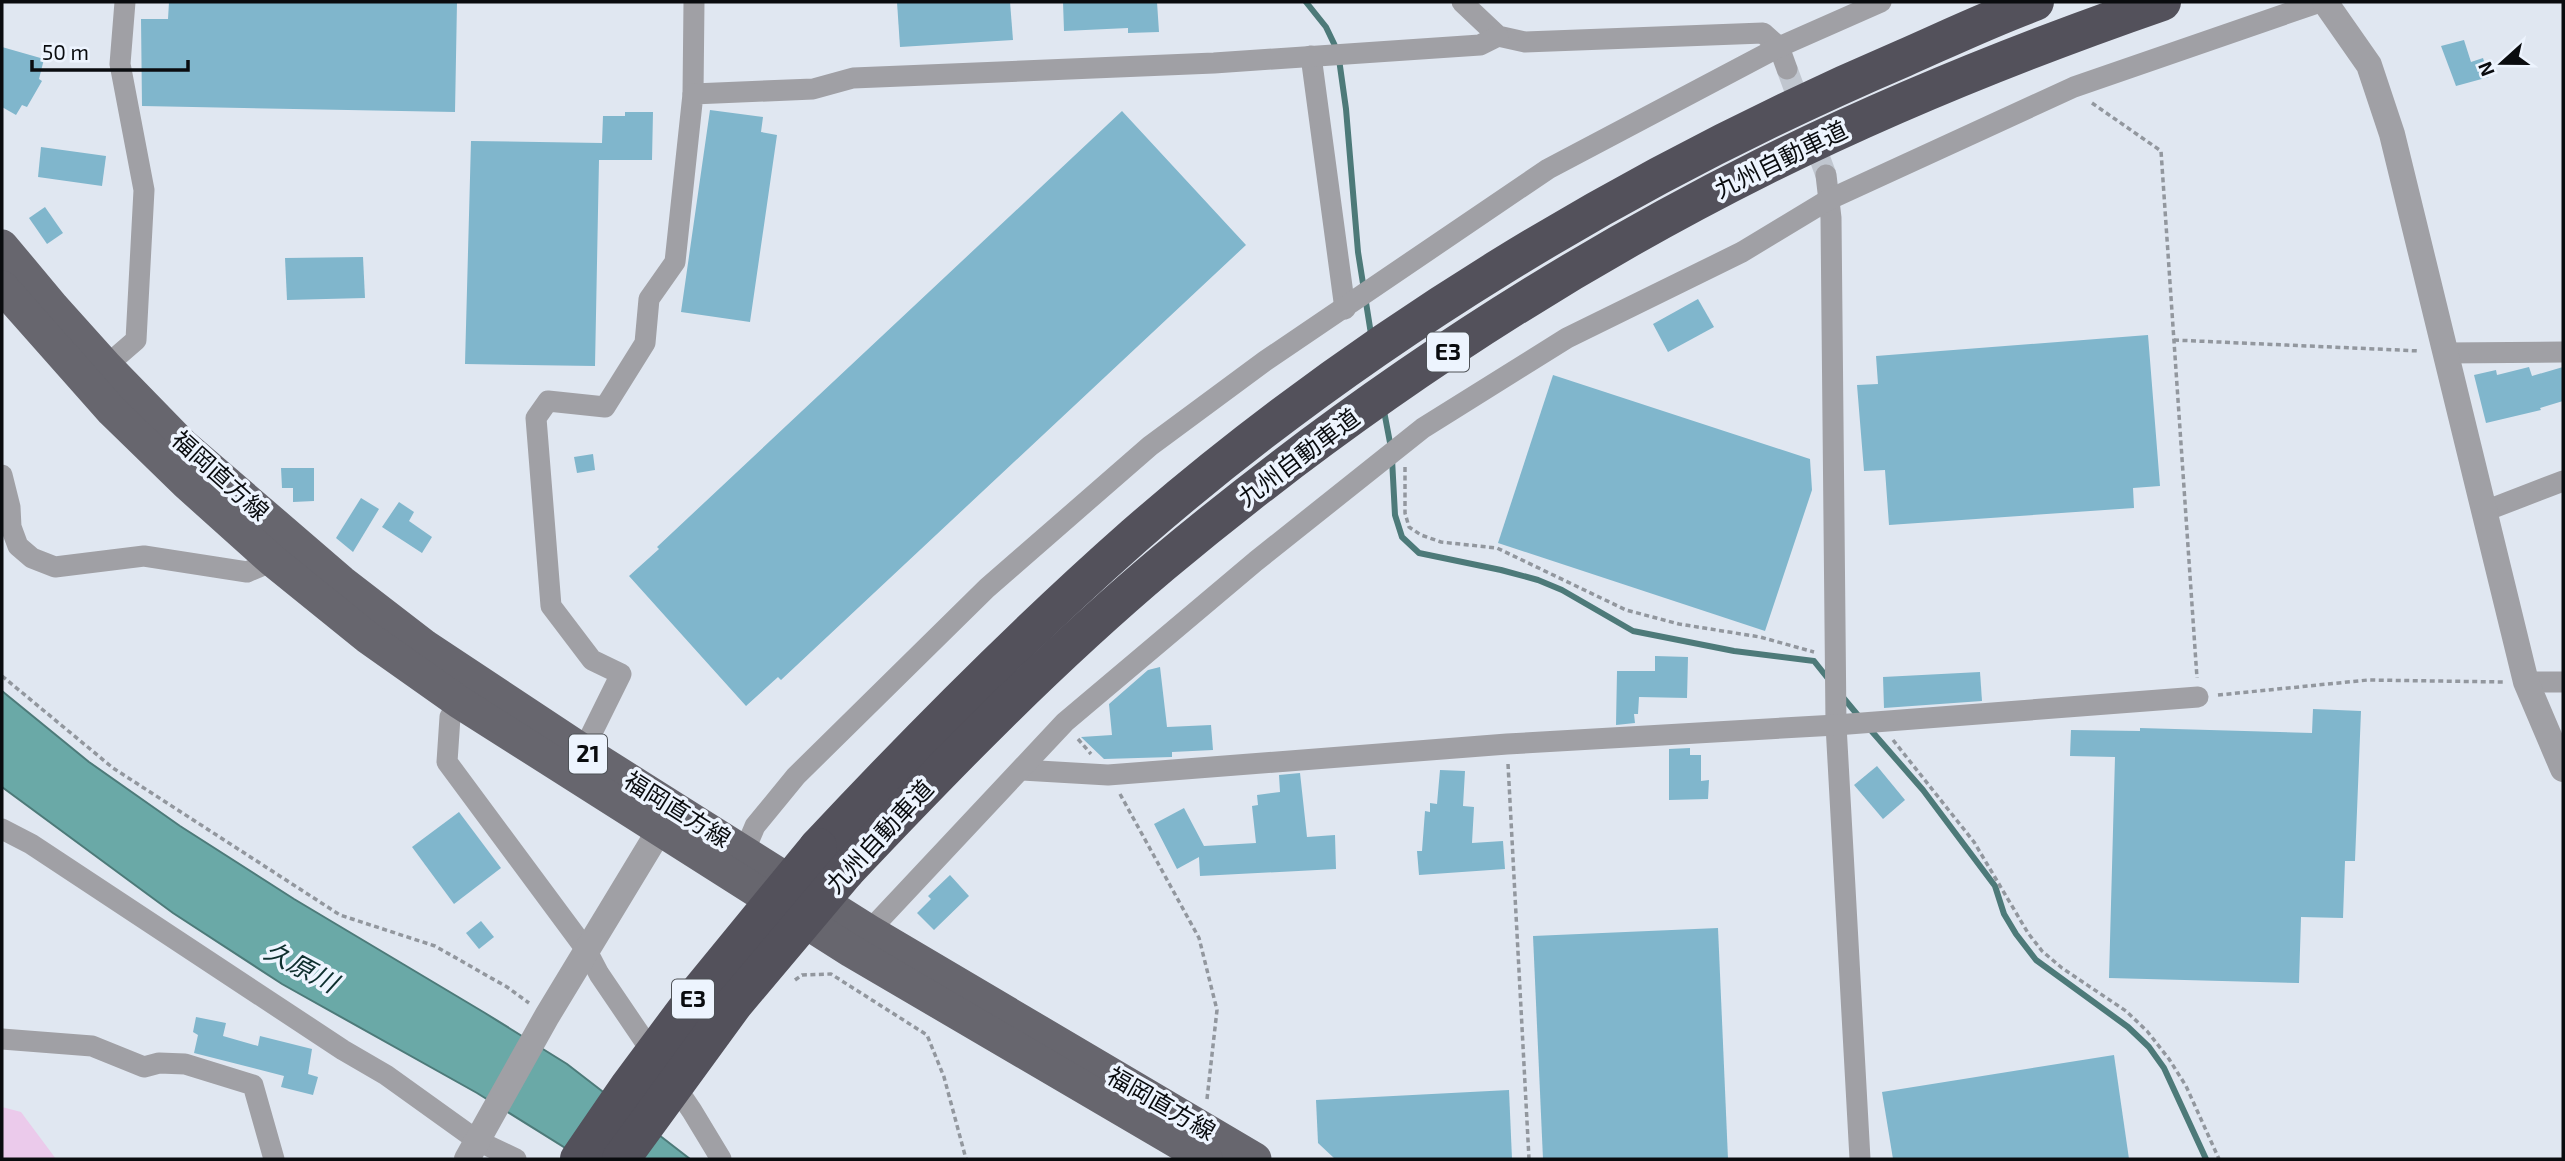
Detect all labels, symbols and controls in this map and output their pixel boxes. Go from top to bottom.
scale bar [32,28,187,72]
north arrow [2467,28,2537,98]
text: 50 m [42,39,89,64]
text: N [2472,59,2499,80]
street label: 九州自動車道 [1709,114,1851,203]
road number: E3 [1427,332,1469,372]
street label: 九州自動車道 [1232,402,1364,512]
street label: 福岡直方線 [167,424,275,526]
road number: 21 [569,734,607,774]
street label: 福岡直方線 [619,765,736,853]
street label: 九州自動車道 [819,773,939,899]
water label: 久原川 [260,934,346,999]
road number: E3 [672,980,714,1018]
street label: 福岡直方線 [1103,1060,1221,1145]

